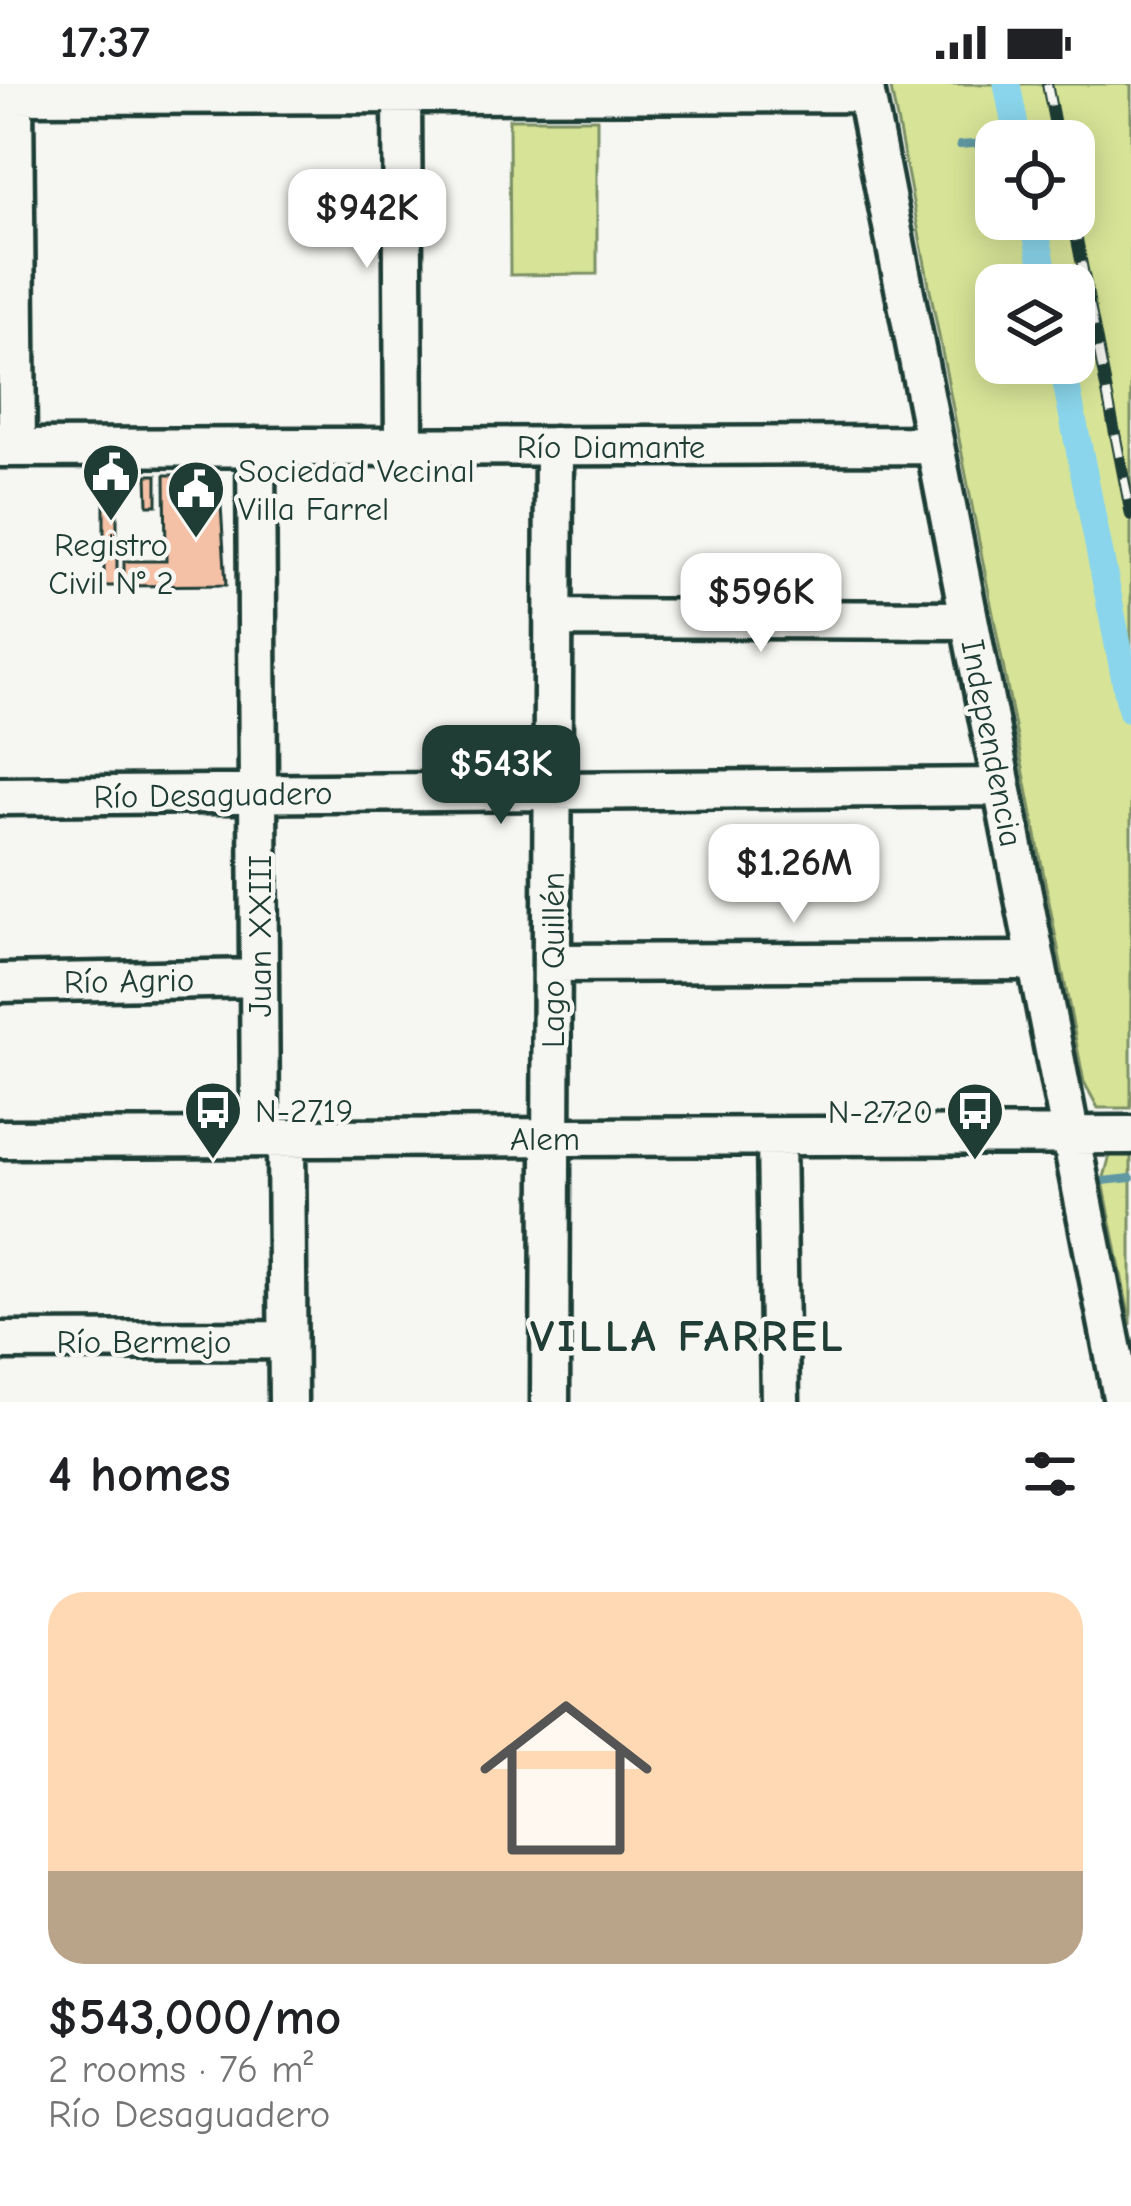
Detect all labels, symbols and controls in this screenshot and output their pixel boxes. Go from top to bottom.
text: 17:37 [60,16,150,68]
map controls [975,120,1095,384]
button: locate [975,120,1095,240]
pin: $942K [283,169,451,271]
text: $942K [315,185,419,230]
button: layers [975,264,1095,384]
street label: Río Diamante [517,428,705,466]
public building icon: Registro Civil N° 2 [80,441,142,523]
place label: Sociedad Vecinal Villa Farrel [238,452,475,528]
public building icon: Sociedad Vecinal Villa Farrel [165,458,227,540]
place label: Registro Civil N° 2 [48,526,174,602]
pin: $596K [677,553,845,655]
text: $596K [708,569,814,614]
street label: Independencia [953,636,1031,850]
pin: $543K [417,725,585,827]
text: $543K [449,741,553,786]
street label: Río Desaguadero [93,774,333,816]
pin: $1.26M [696,824,892,926]
text: $1.26M [735,840,853,885]
street label: Juan XXIII [241,855,279,1017]
street label: Lago Quillén [534,872,572,1048]
street label: Río Agrio [64,961,195,1001]
bus stop icon: N-2719 [182,1079,244,1161]
bus stop icon: N-2720 [944,1080,1006,1162]
place label: N-2719 [255,1092,353,1130]
place label: N-2720 [828,1093,933,1131]
street label: Alem [510,1120,580,1158]
district label: VILLA FARREL [530,1310,846,1362]
street label: Río Bermejo [57,1323,231,1361]
icon: filters [1017,1441,1083,1507]
text: 4 homes [48,1445,231,1504]
icon: home [458,1670,674,1886]
text: $543,000/mo [48,1988,341,2047]
text: 2 rooms · 76 m² [48,2047,313,2092]
text: Río Desaguadero [48,2092,330,2137]

